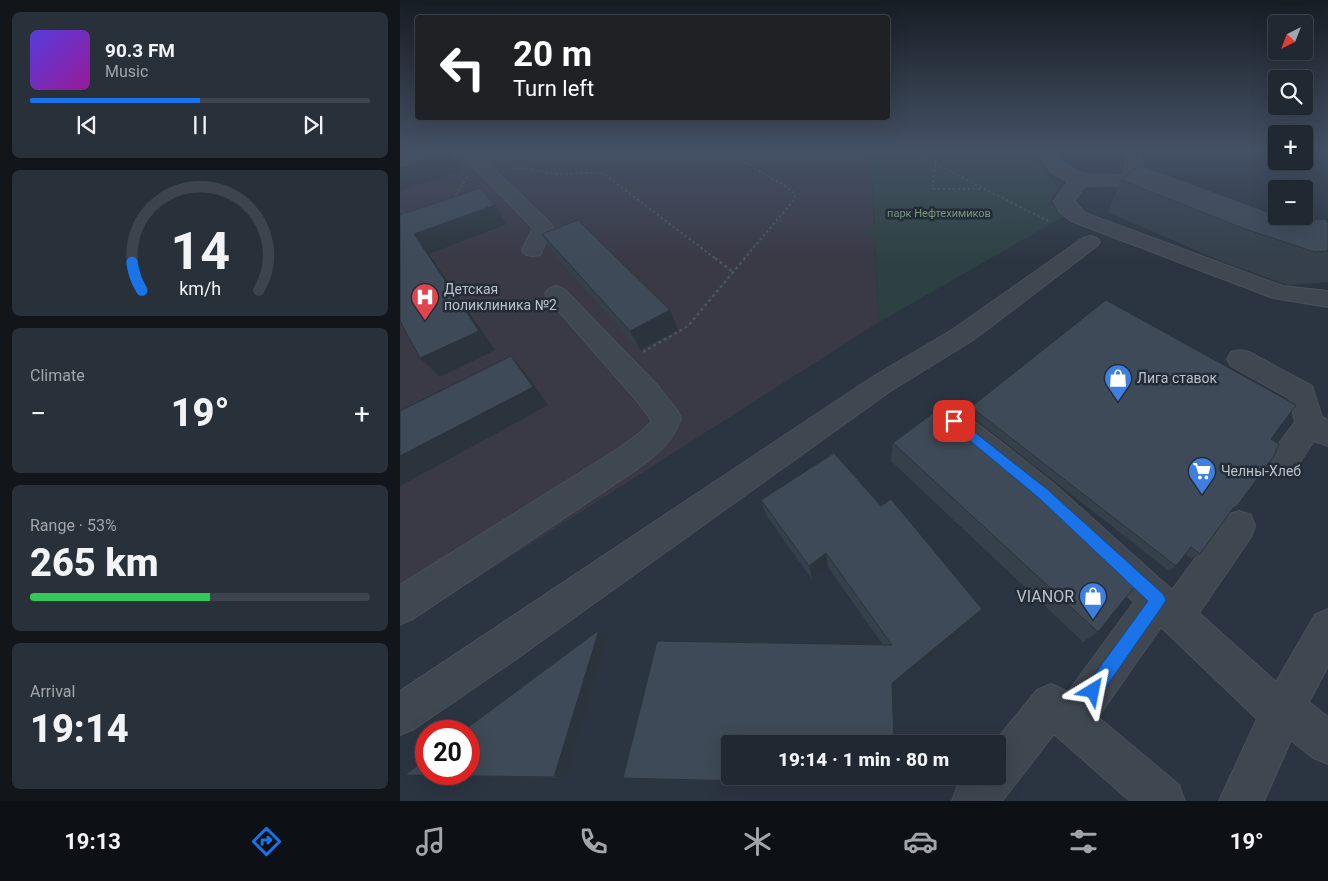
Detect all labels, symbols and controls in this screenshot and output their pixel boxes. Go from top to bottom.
north arrow [1268,15,1312,60]
map controls [1268,15,1313,225]
text: 20 m [513,34,592,75]
icon: left [430,35,495,100]
text: 90.3 FM [105,39,175,62]
text: Music [105,62,148,81]
button: search [1268,70,1313,115]
text: Turn left [513,76,594,101]
icon: previous [73,111,101,139]
icon: pause [186,111,214,139]
icon: next [299,111,327,139]
button: + [1268,125,1313,170]
button: − [1268,180,1313,225]
park label: парк Нефтехимиков [887,207,991,220]
text: 14 [170,221,230,282]
text: km/h [179,278,221,299]
place label: Детская поликлиника №2 [444,281,557,313]
hospital icon: Детская поликлиника №2 [410,282,440,321]
shop icon: Лига ставок [1103,363,1133,402]
text: Climate [30,366,85,385]
place label: Лига ставок [1137,370,1218,386]
text: 19° [171,391,229,435]
text: − [30,397,46,430]
text: + [354,397,370,430]
pin [933,400,975,442]
icon: arrive [940,407,968,435]
supermarket icon: Челны-Хлеб [1187,456,1217,495]
place label: Челны-Хлеб [1221,463,1301,479]
text: Range · 53% [30,516,117,535]
text: 265 km [30,541,159,585]
shop icon: VIANOR [1078,581,1108,620]
place label: VIANOR [1017,587,1074,606]
position arrow [1066,664,1118,716]
text: Arrival [30,682,75,701]
text: 19:14 [30,707,129,751]
speed limit sign: 20 [415,720,480,785]
text: 19:14 · 1 min · 80 m [778,748,949,771]
icon: directions [249,824,284,859]
icon: music [413,824,448,859]
icon: phone [576,824,611,859]
icon: climate [740,824,775,859]
icon: car [903,824,938,859]
icon: filters [1066,824,1101,859]
text: 19:13 [64,829,121,854]
text: 19° [1230,829,1264,854]

